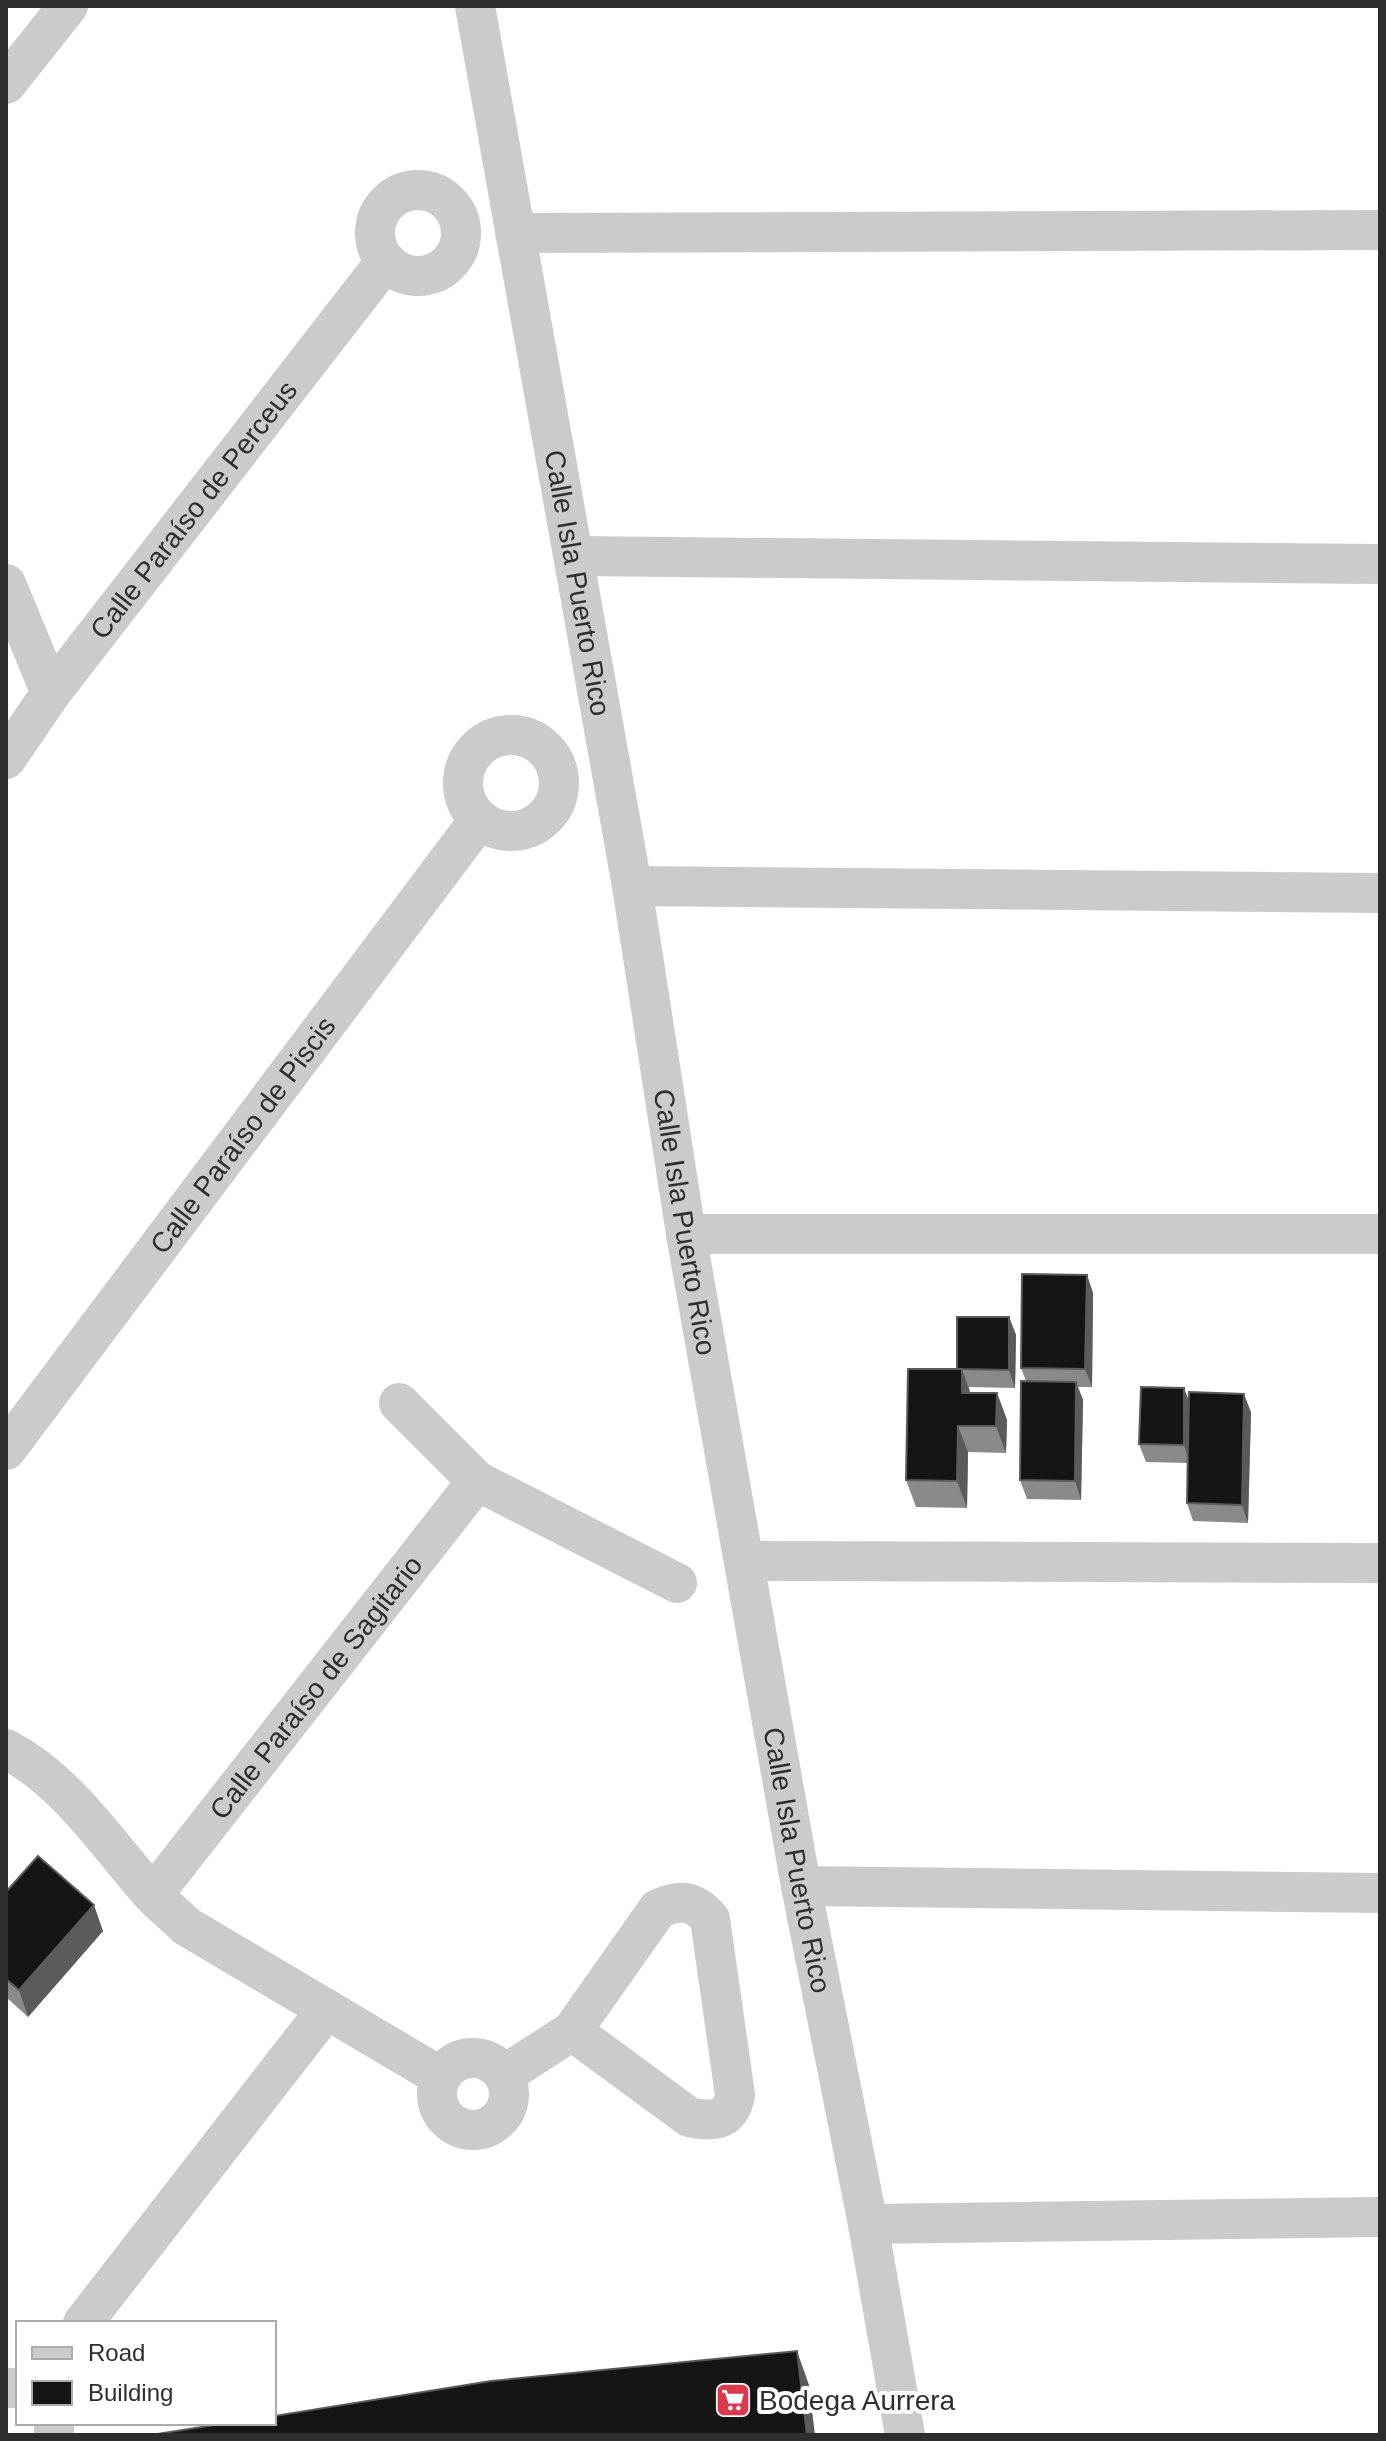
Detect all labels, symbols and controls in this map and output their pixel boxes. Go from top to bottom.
street label: Calle Paraíso de Perceus [84,375,303,645]
street label: Calle Isla Puerto Rico [539,448,617,718]
street label: Calle Paraíso de Piscis [144,1010,341,1259]
street label: Calle Isla Puerto Rico [648,1087,723,1357]
street label: Calle Paraíso de Sagitario [203,1549,428,1825]
street label: Calle Isla Puerto Rico [758,1725,837,1996]
legend [16,2321,276,2425]
text: Road [88,2339,145,2366]
text: Building [88,2379,173,2406]
supermarket icon: Bodega Aurrera [714,2381,752,2419]
place label: Bodega Aurrera [759,2385,956,2416]

